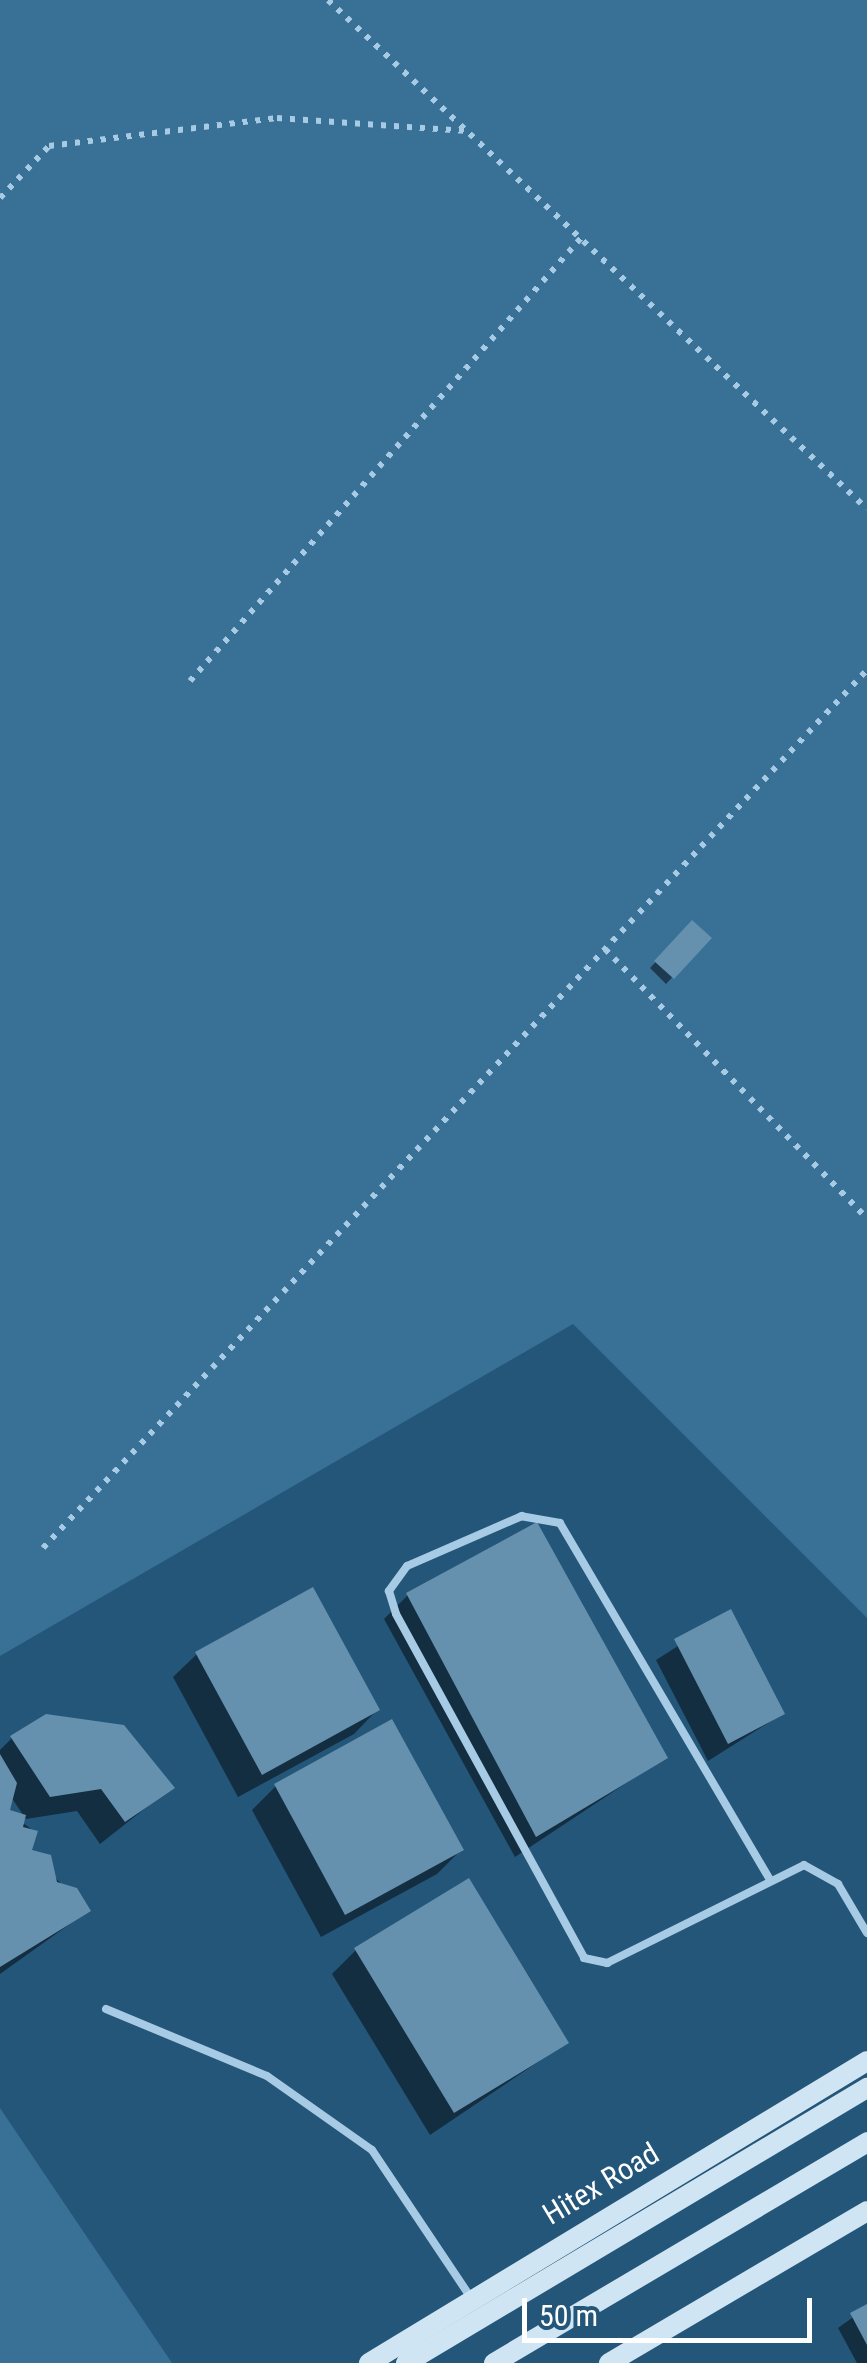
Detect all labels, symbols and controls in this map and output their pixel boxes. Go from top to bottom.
street label: Hitex Road [537,2135,665,2233]
scale bar [527,2278,817,2340]
text: 50 m [539,2298,598,2333]

